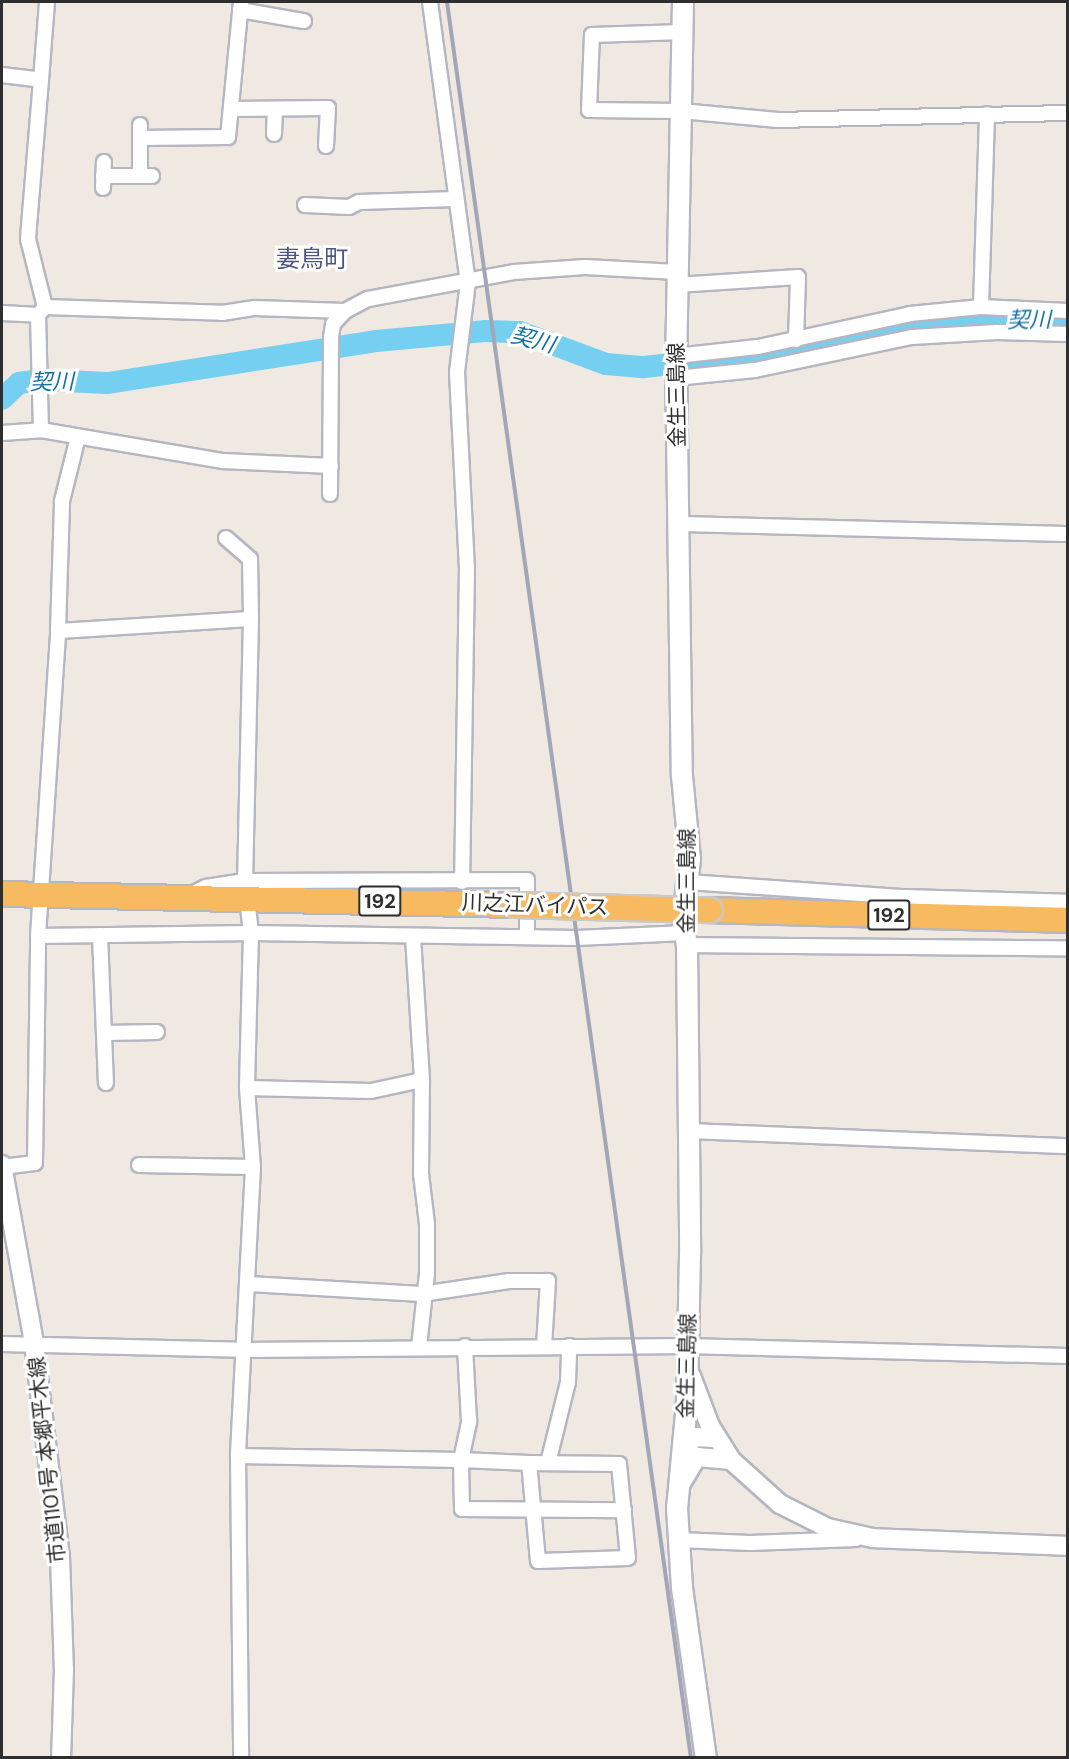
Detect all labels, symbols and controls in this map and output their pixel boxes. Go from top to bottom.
district label: 妻鳥町 [276,245,348,273]
water label: 契川 [1007,306,1051,334]
water label: 契川 [508,322,558,358]
street label: 金生三島線 [663,342,691,448]
water label: 契川 [30,368,74,396]
street label: 金生三島線 [674,829,700,933]
road number: 192 [358,884,403,918]
street label: 川之江バイパス [461,890,609,920]
road number: 192 [866,898,912,932]
street label: 金生三島線 [673,1313,701,1419]
street label: 市道1101号 本郷平木線 [24,1355,70,1565]

